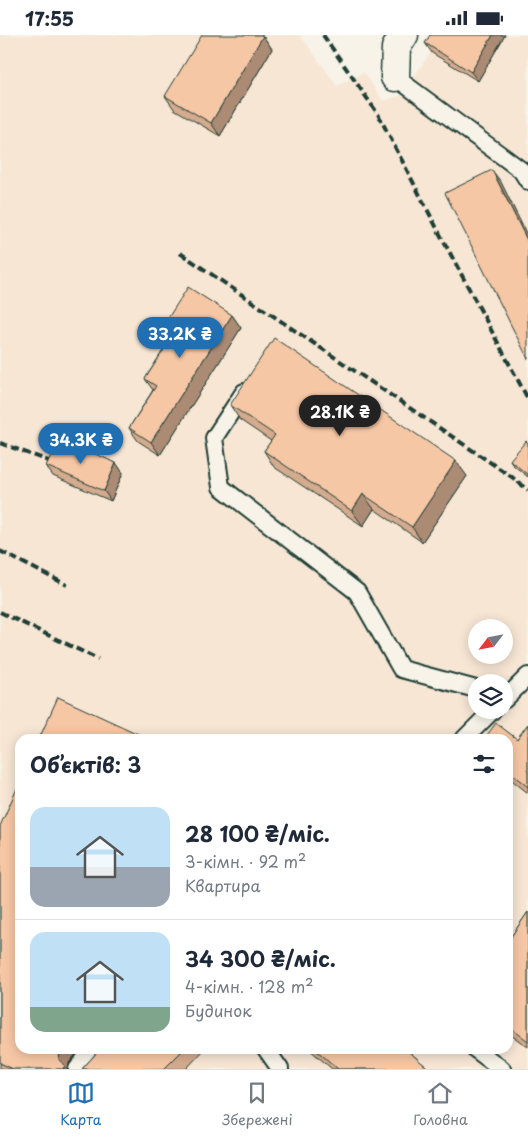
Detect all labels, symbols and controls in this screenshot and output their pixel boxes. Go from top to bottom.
text: 17:55 [25,4,74,32]
pin: 33.2K ₴ [134,317,226,359]
text: 33.2K ₴ [148,321,212,345]
pin: 28.1K ₴ [294,395,386,437]
text: 28.1K ₴ [310,399,370,423]
pin: 34.3K ₴ [35,423,127,465]
text: 34.3K ₴ [49,427,113,451]
north arrow [468,619,512,664]
map controls [468,619,513,719]
button: layers [468,674,513,719]
text: Об’єктів: 3 [30,748,141,780]
icon: filters [470,750,498,778]
text: 28 100 ₴/міс. [185,817,330,849]
icon: home [70,827,130,887]
text: 3-кімн. · 92 m² [185,849,306,873]
text: Квартира [185,873,260,897]
text: 34 300 ₴/міс. [185,942,336,974]
icon: home [70,952,130,1012]
text: 4-кімн. · 128 m² [185,974,314,998]
text: Будинок [185,998,252,1022]
tab: Карта [60,1079,101,1130]
tab: Збережені [222,1079,293,1130]
tab: Головна [413,1079,468,1130]

